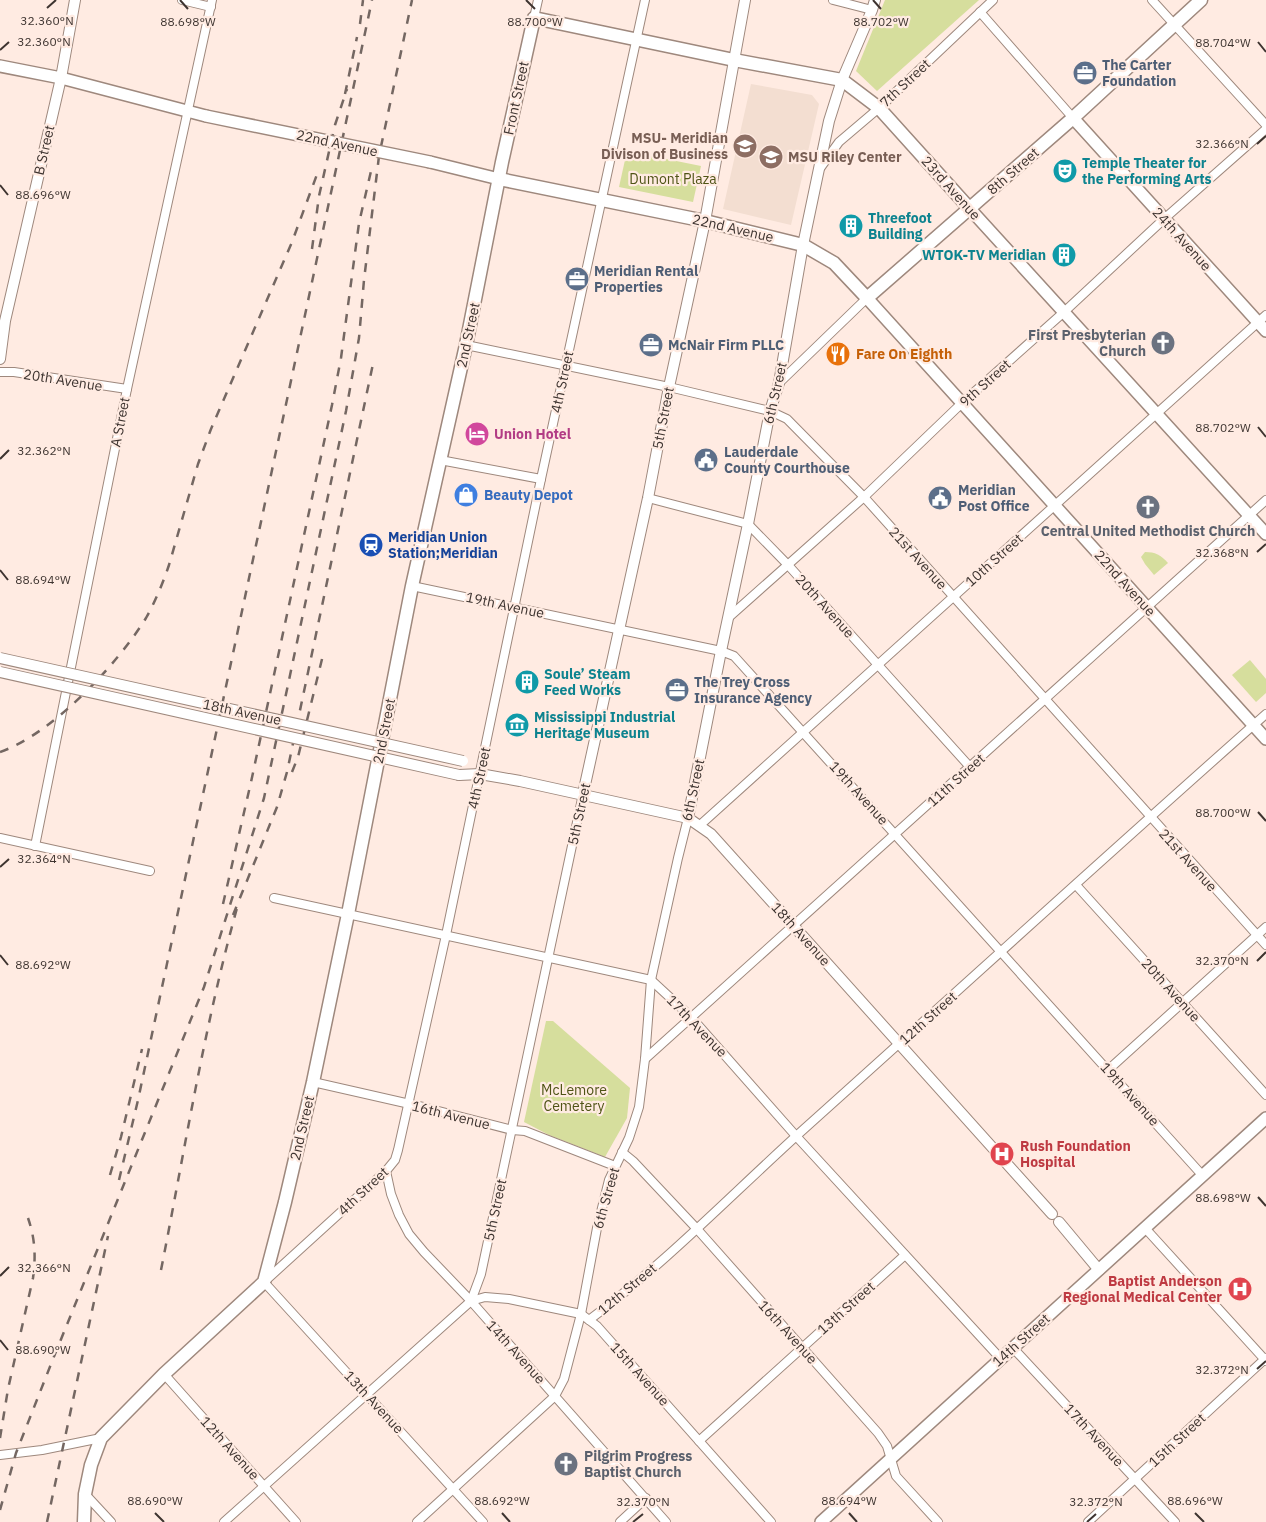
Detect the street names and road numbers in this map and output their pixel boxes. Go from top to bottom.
street label: 7th Street [876,55,934,111]
street label: Front Street [499,59,533,137]
street label: B Street [30,123,59,177]
street label: 22nd Avenue [295,126,380,160]
street label: 8th Street [983,143,1043,198]
street label: 23rd Avenue [918,152,985,224]
street label: 24th Avenue [1149,203,1216,275]
street label: 22nd Avenue [691,210,776,246]
street label: 2nd Street [452,301,484,369]
street label: 4th Street [547,349,577,415]
street label: 9th Street [956,355,1014,411]
street label: 6th Street [759,360,791,426]
street label: 20th Avenue [22,365,104,395]
street label: 5th Street [648,385,678,451]
street label: A Street [106,395,134,449]
street label: 21st Avenue [885,523,951,593]
street label: 10th Street [961,529,1027,591]
street label: 22nd Avenue [1091,546,1160,620]
street label: 20th Avenue [792,570,859,642]
street label: 19th Avenue [464,588,546,622]
street label: 18th Avenue [201,695,283,729]
street label: 2nd Street [369,697,399,765]
street label: 4th Street [464,745,494,811]
street label: 11th Street [923,749,989,811]
street label: 6th Street [678,757,708,823]
street label: 19th Avenue [826,757,893,829]
street label: 5th Street [564,781,594,847]
street label: 21st Avenue [1155,825,1221,895]
street label: 18th Avenue [768,898,835,970]
street label: 20th Avenue [1138,954,1205,1026]
street label: 12th Street [895,987,961,1049]
street label: 17th Avenue [663,991,731,1061]
street label: 19th Avenue [1097,1058,1164,1130]
street label: 2nd Street [286,1094,318,1162]
street label: 16th Avenue [410,1097,492,1133]
street label: 4th Street [334,1163,392,1219]
street label: 6th Street [589,1165,623,1231]
street label: 5th Street [480,1177,510,1243]
street label: 12th Street [594,1259,660,1319]
street label: 13th Street [813,1277,879,1339]
street label: 16th Avenue [755,1296,822,1368]
street label: 14th Street [988,1309,1054,1371]
street label: 14th Avenue [483,1316,550,1388]
street label: 15th Avenue [607,1338,674,1410]
street label: 13th Avenue [340,1367,408,1438]
street label: 17th Avenue [1060,1400,1128,1471]
street label: 15th Street [1145,1409,1209,1471]
street label: 12th Avenue [197,1412,264,1484]

